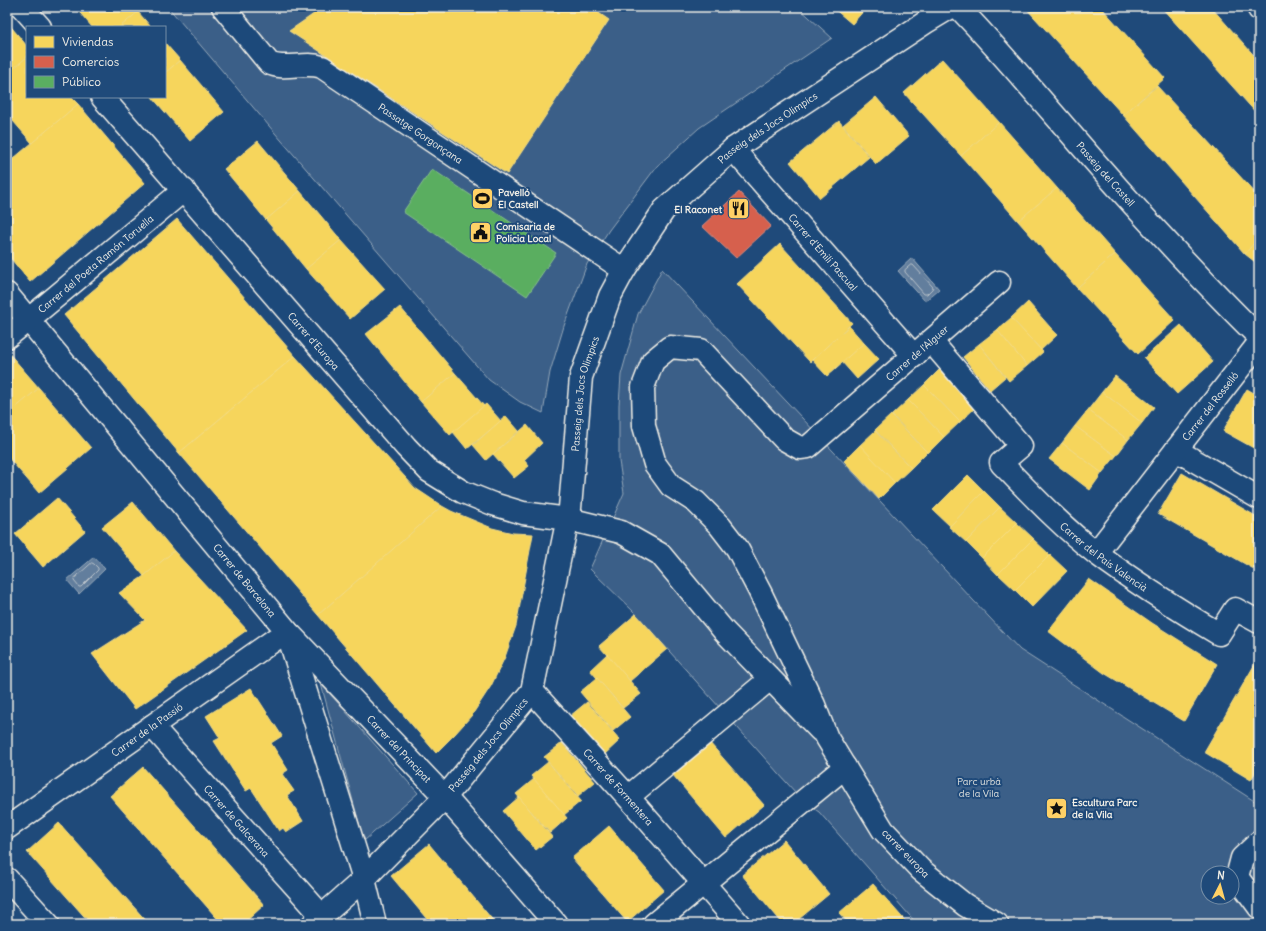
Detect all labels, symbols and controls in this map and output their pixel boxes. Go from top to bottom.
legend [26,26,166,98]
text: Viviendas [62,34,113,49]
text: Comercios [62,54,119,69]
text: Público [62,74,101,89]
street label: Passeig dels Jocs Olimpics [715,89,820,167]
street label: Passatge Gorgonçana [376,101,465,167]
street label: Passeig del Castell [1073,139,1137,209]
sports icon: Pavelló El Castell [469,185,495,211]
place label: Pavelló El Castell [498,186,538,211]
restaurant icon: El Raconet [725,196,751,222]
place label: El Raconet [674,203,723,216]
street label: Carrer d'Emili Pascual [786,211,860,294]
street label: Carrer del Poeta Ramón Toruella [35,212,157,316]
public building icon: Comisaria de Policia Local [467,219,493,245]
place label: Comisaria de Policia Local [496,220,556,245]
street label: Carrer d'Europa [285,310,342,373]
street label: Carrer de l'Alguer [883,323,951,384]
street label: Passeig dels Jocs Olimpics [569,334,602,452]
street label: Carrer del Rosselló [1179,369,1242,444]
street label: Carrer del Pais Valencià [1057,520,1150,595]
street label: Carrer de Barcelona [210,541,279,620]
street label: Passeig dels Jocs Olimpics [446,695,531,795]
street label: Carrer de la Passió [109,700,186,760]
street label: Carrer del Principat [364,713,434,786]
street label: Carrer de Formentera [580,746,656,828]
park label: Parc urbà de la Vila [957,775,1001,800]
street label: Carrer de Galcerana [201,782,272,860]
place icon: Escultura Parc de la Vila [1044,795,1070,821]
place label: Escultura Parc de la Vila [1072,796,1137,821]
street label: carrer europa [879,826,932,881]
north arrow [1200,865,1240,905]
text: N [1217,868,1226,882]

